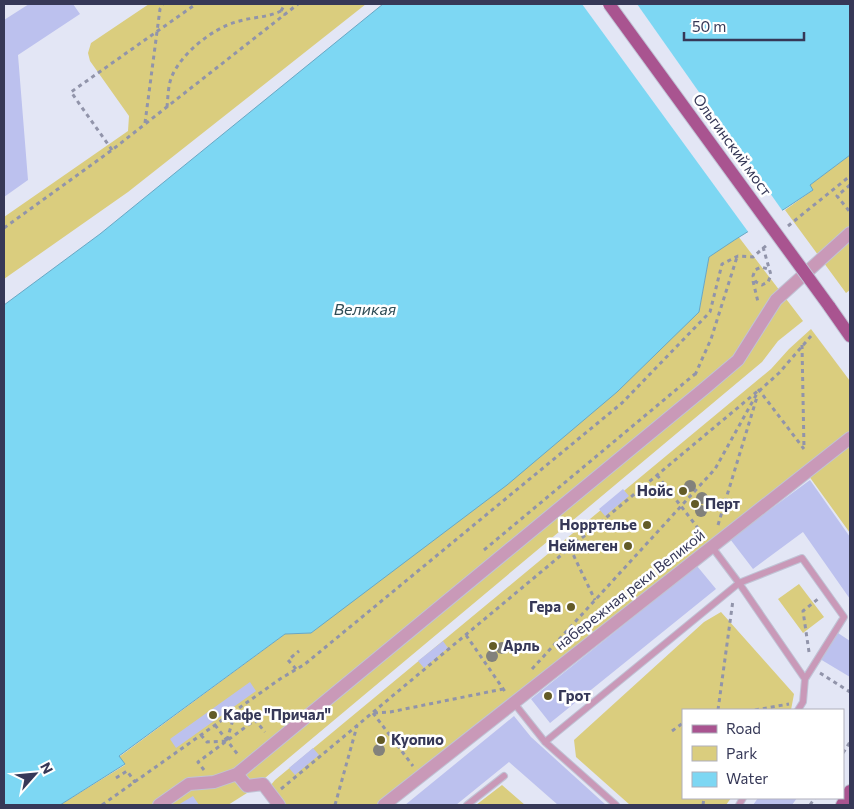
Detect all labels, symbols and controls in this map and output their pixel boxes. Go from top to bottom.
scale bar [684,10,804,42]
text: 50 m [692,17,726,35]
street label: Ольгинский мост [690,90,776,199]
water label: Великая [334,299,396,318]
place label: Нойс [637,481,673,499]
marker: Нойс [677,485,689,497]
place label: Перт [705,494,740,512]
marker: Перт [689,498,701,510]
place label: Норртелье [559,515,637,533]
marker: Норртелье [641,519,653,531]
street label: набережная реки Великой [551,525,708,653]
place label: Неймеген [548,536,618,554]
marker: Неймеген [622,540,634,552]
place label: Гера [529,597,561,615]
marker: Гера [565,601,577,613]
place label: Арль [503,636,540,654]
marker: Арль [487,640,499,652]
place label: Грот [558,686,591,704]
marker: Грот [542,690,554,702]
place label: Кафе "Причал" [223,705,331,723]
marker: Кафе "Причал" [207,709,219,721]
legend [682,709,844,799]
text: Road [726,719,761,737]
place label: Куопио [391,730,444,748]
marker: Куопио [375,734,387,746]
text: Park [726,744,757,762]
north arrow [10,749,60,799]
text: N [37,759,57,776]
text: Water [726,769,768,787]

